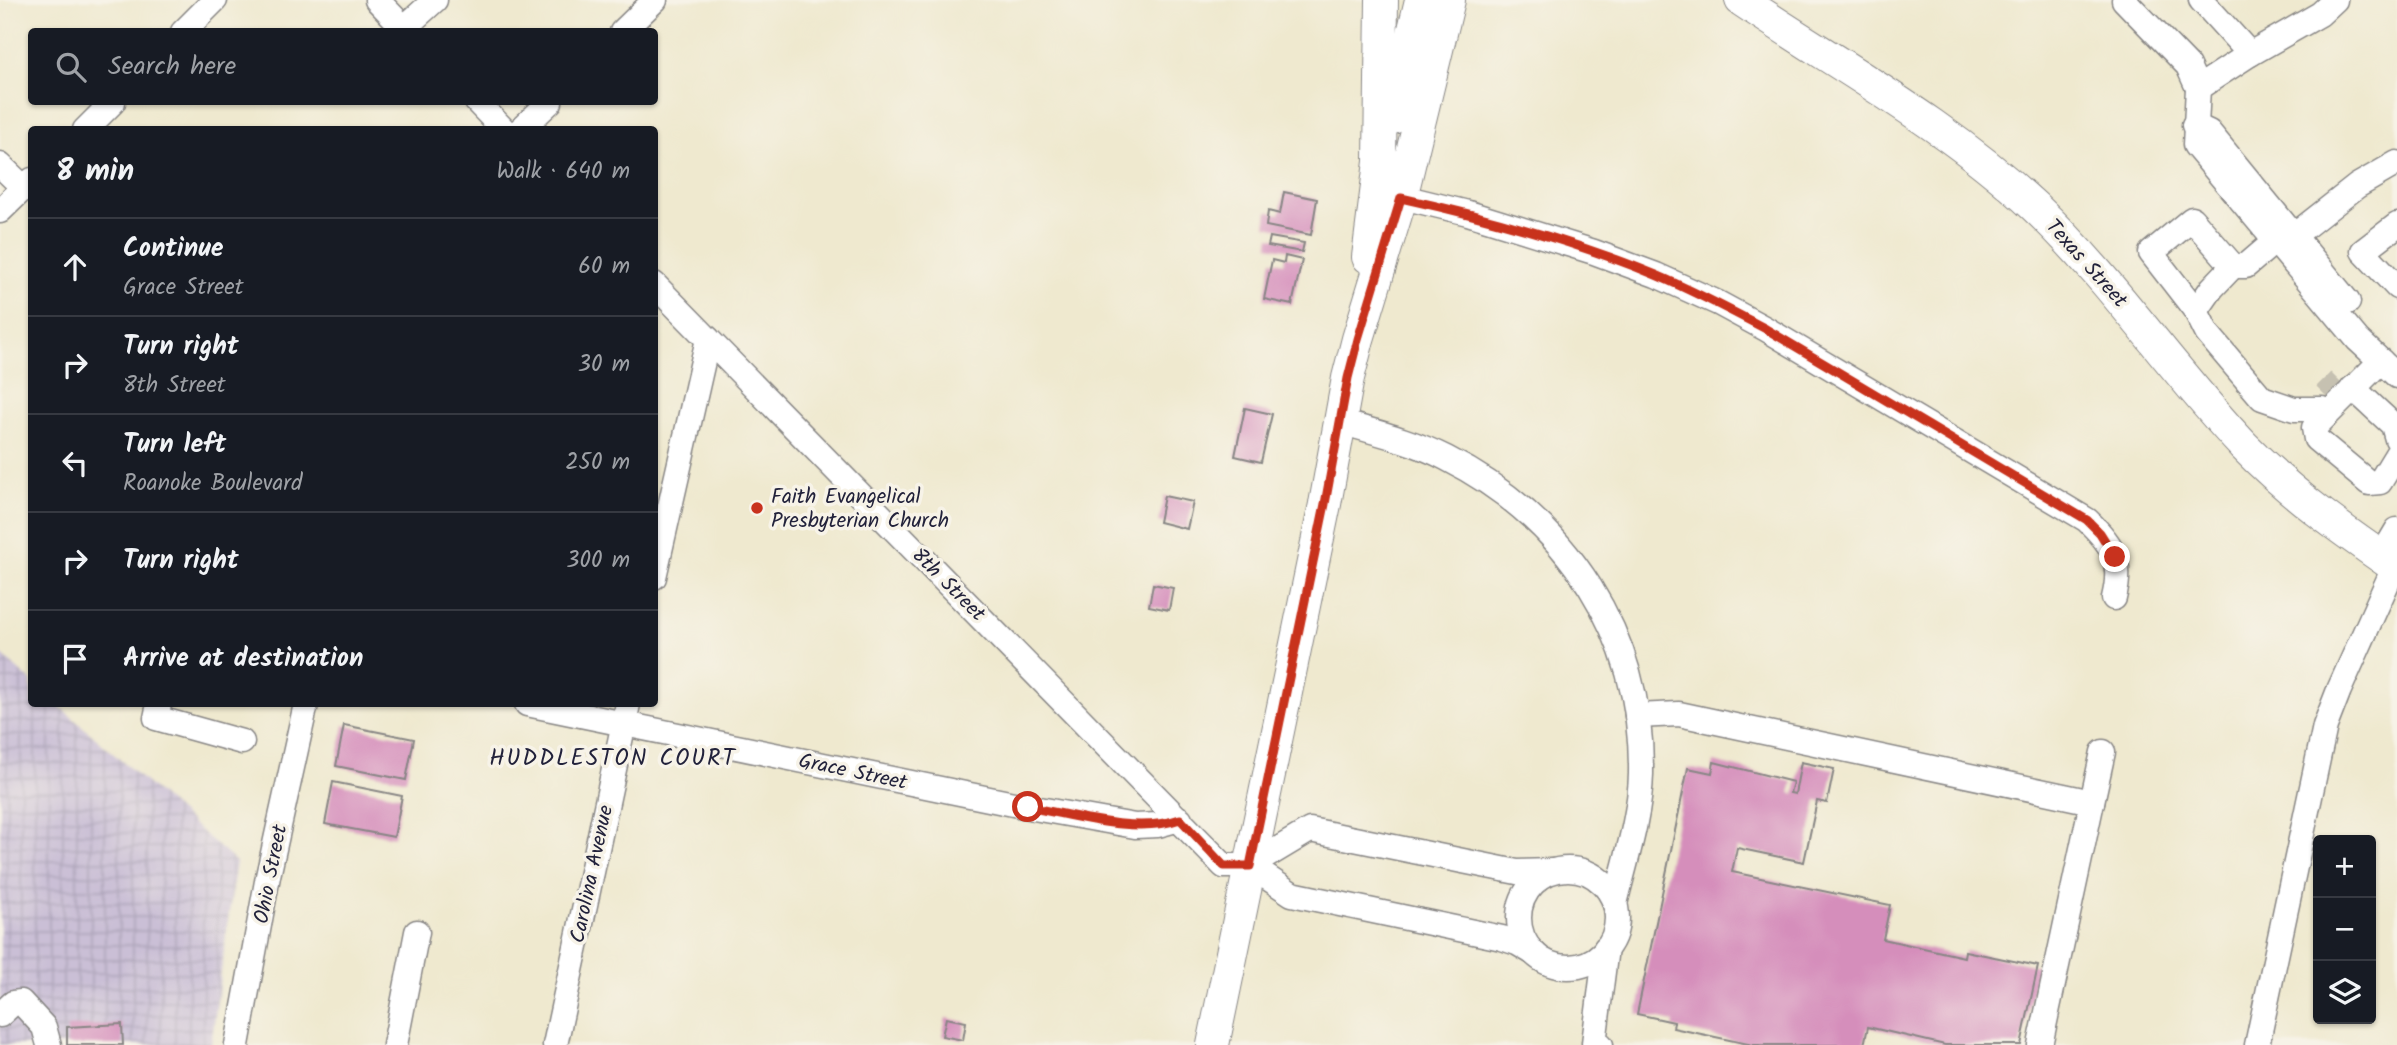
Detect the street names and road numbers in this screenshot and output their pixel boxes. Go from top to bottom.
street label: Texas Street [2037,212,2136,317]
street label: 8th Street [903,540,993,630]
street label: Grace Street [795,745,911,800]
street label: Carolina Avenue [562,802,623,946]
street label: Ohio Street [246,821,297,927]

